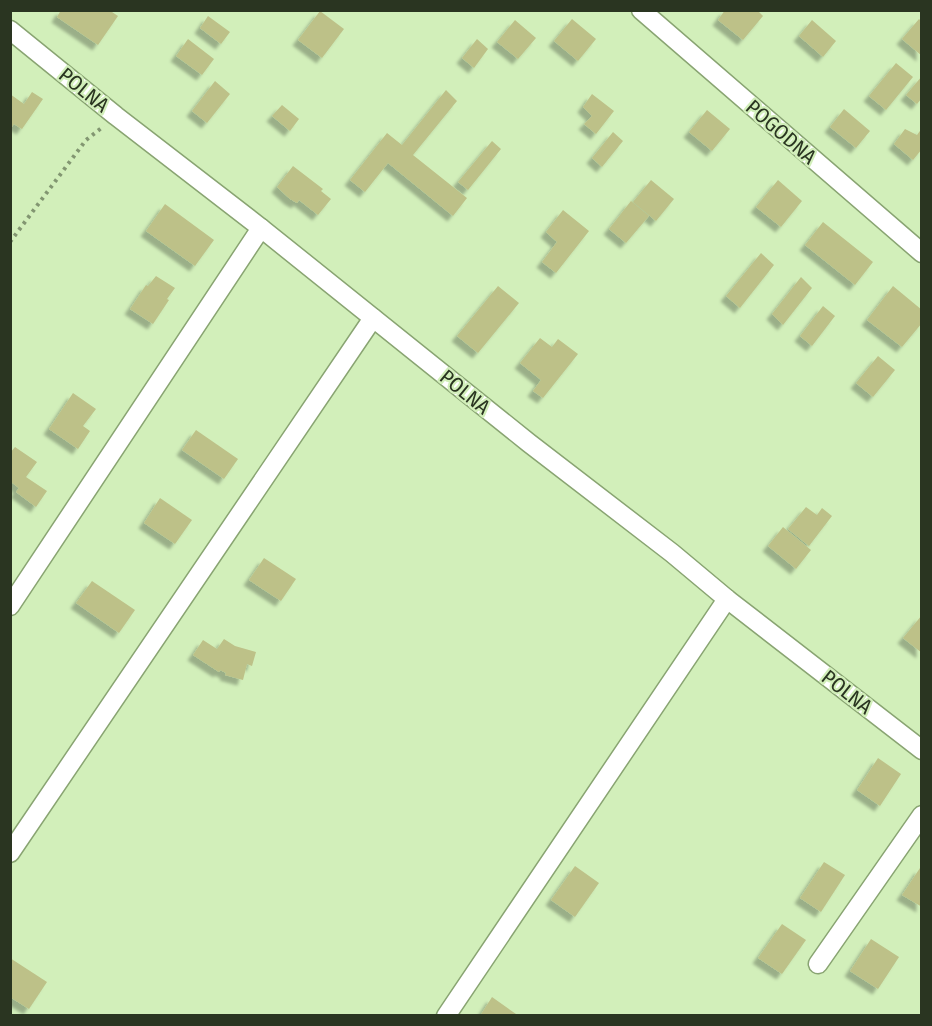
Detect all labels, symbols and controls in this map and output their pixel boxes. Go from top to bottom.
street label: POLNA [54,62,114,118]
street label: POGODNA [740,94,822,170]
street label: POLNA [435,364,495,420]
street label: POLNA [816,664,878,720]

